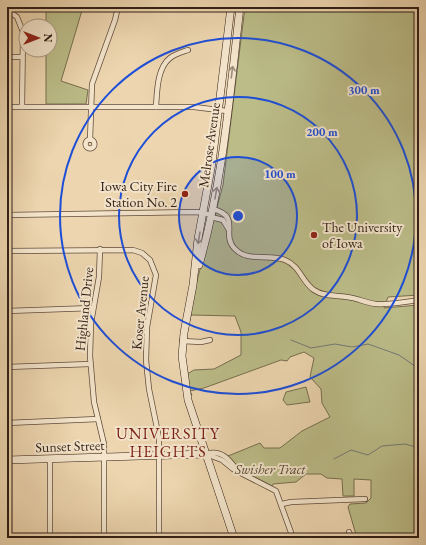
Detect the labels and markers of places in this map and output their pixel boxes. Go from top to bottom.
place label: Iowa City Fire Station No. 2 [100,177,178,211]
marker: Iowa City Fire Station No. 2 [180,189,190,199]
centre of rings [231,209,245,223]
place label: The University of Iowa [322,218,403,252]
marker: The University of Iowa [309,230,319,240]

